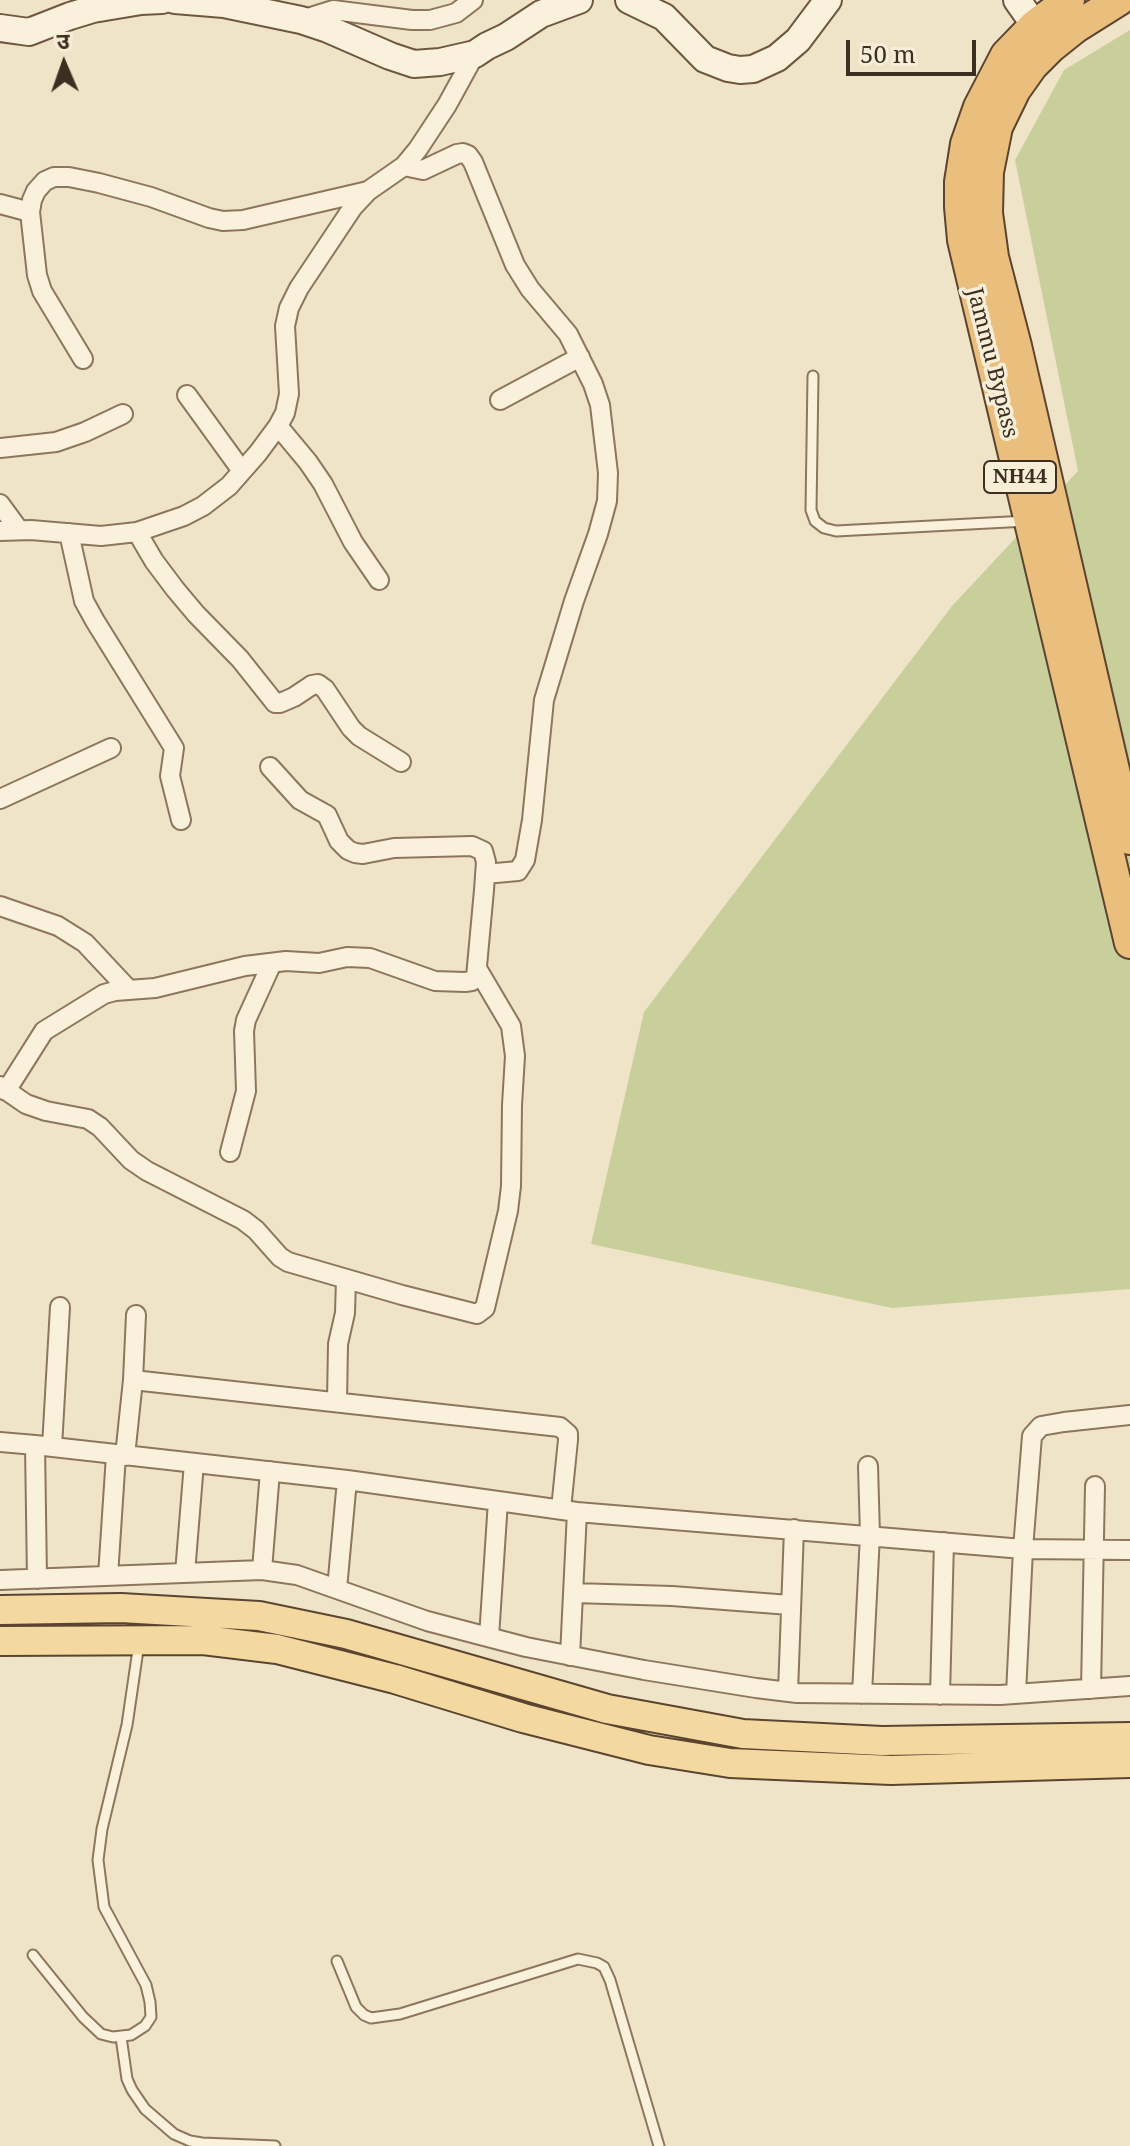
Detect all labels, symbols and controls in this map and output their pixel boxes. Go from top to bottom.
north arrow [24,24,104,104]
scale bar [850,24,980,74]
text: उ [56,25,70,55]
text: 50 m [860,37,916,70]
street label: Jammu Bypass [961,285,1023,441]
road number: NH44 [984,461,1056,493]

